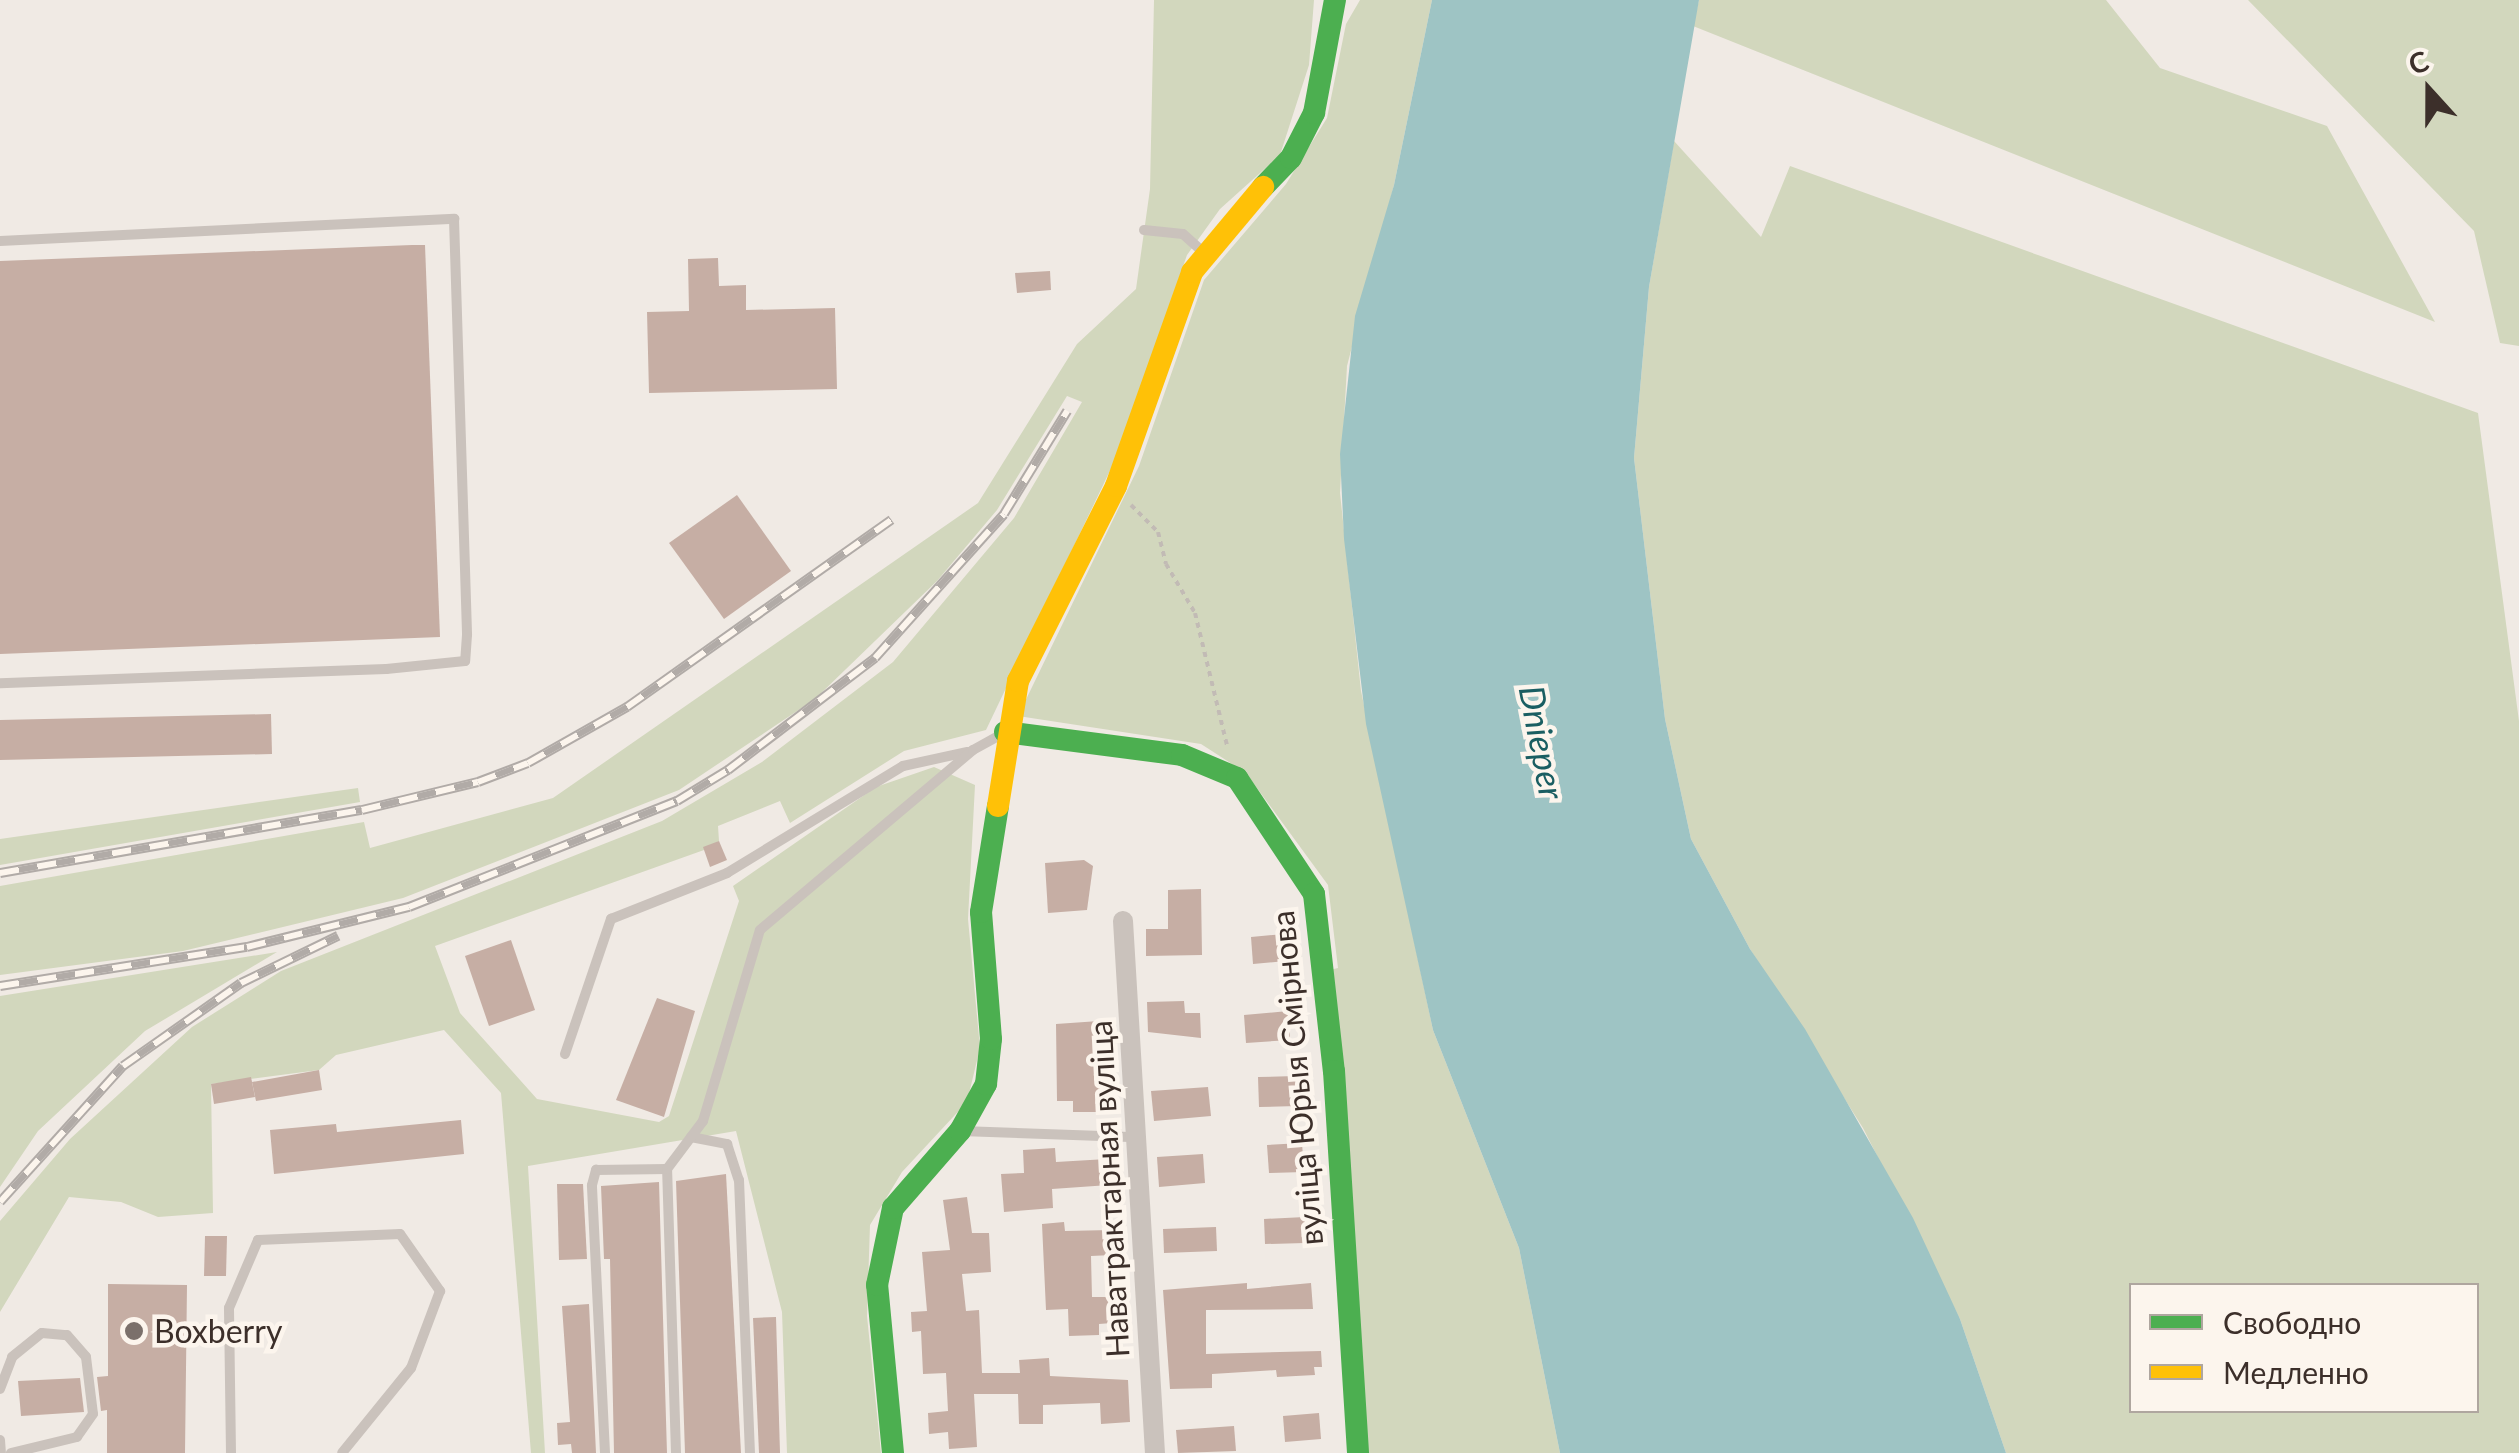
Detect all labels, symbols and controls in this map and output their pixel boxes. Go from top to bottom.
north arrow [2379,40,2479,140]
text: С [2404,43,2433,81]
water label: Dnieper [1511,682,1575,802]
street label: вуліца Юрыя Смірнова [1263,909,1331,1247]
street label: Наватрактарная вуліца [1081,1019,1137,1359]
legend [2129,1283,2479,1413]
text: Свободно [2223,1304,2361,1340]
place label: Boxberry [154,1312,282,1350]
marker: Boxberry [123,1320,145,1342]
text: Медленно [2223,1354,2369,1390]

